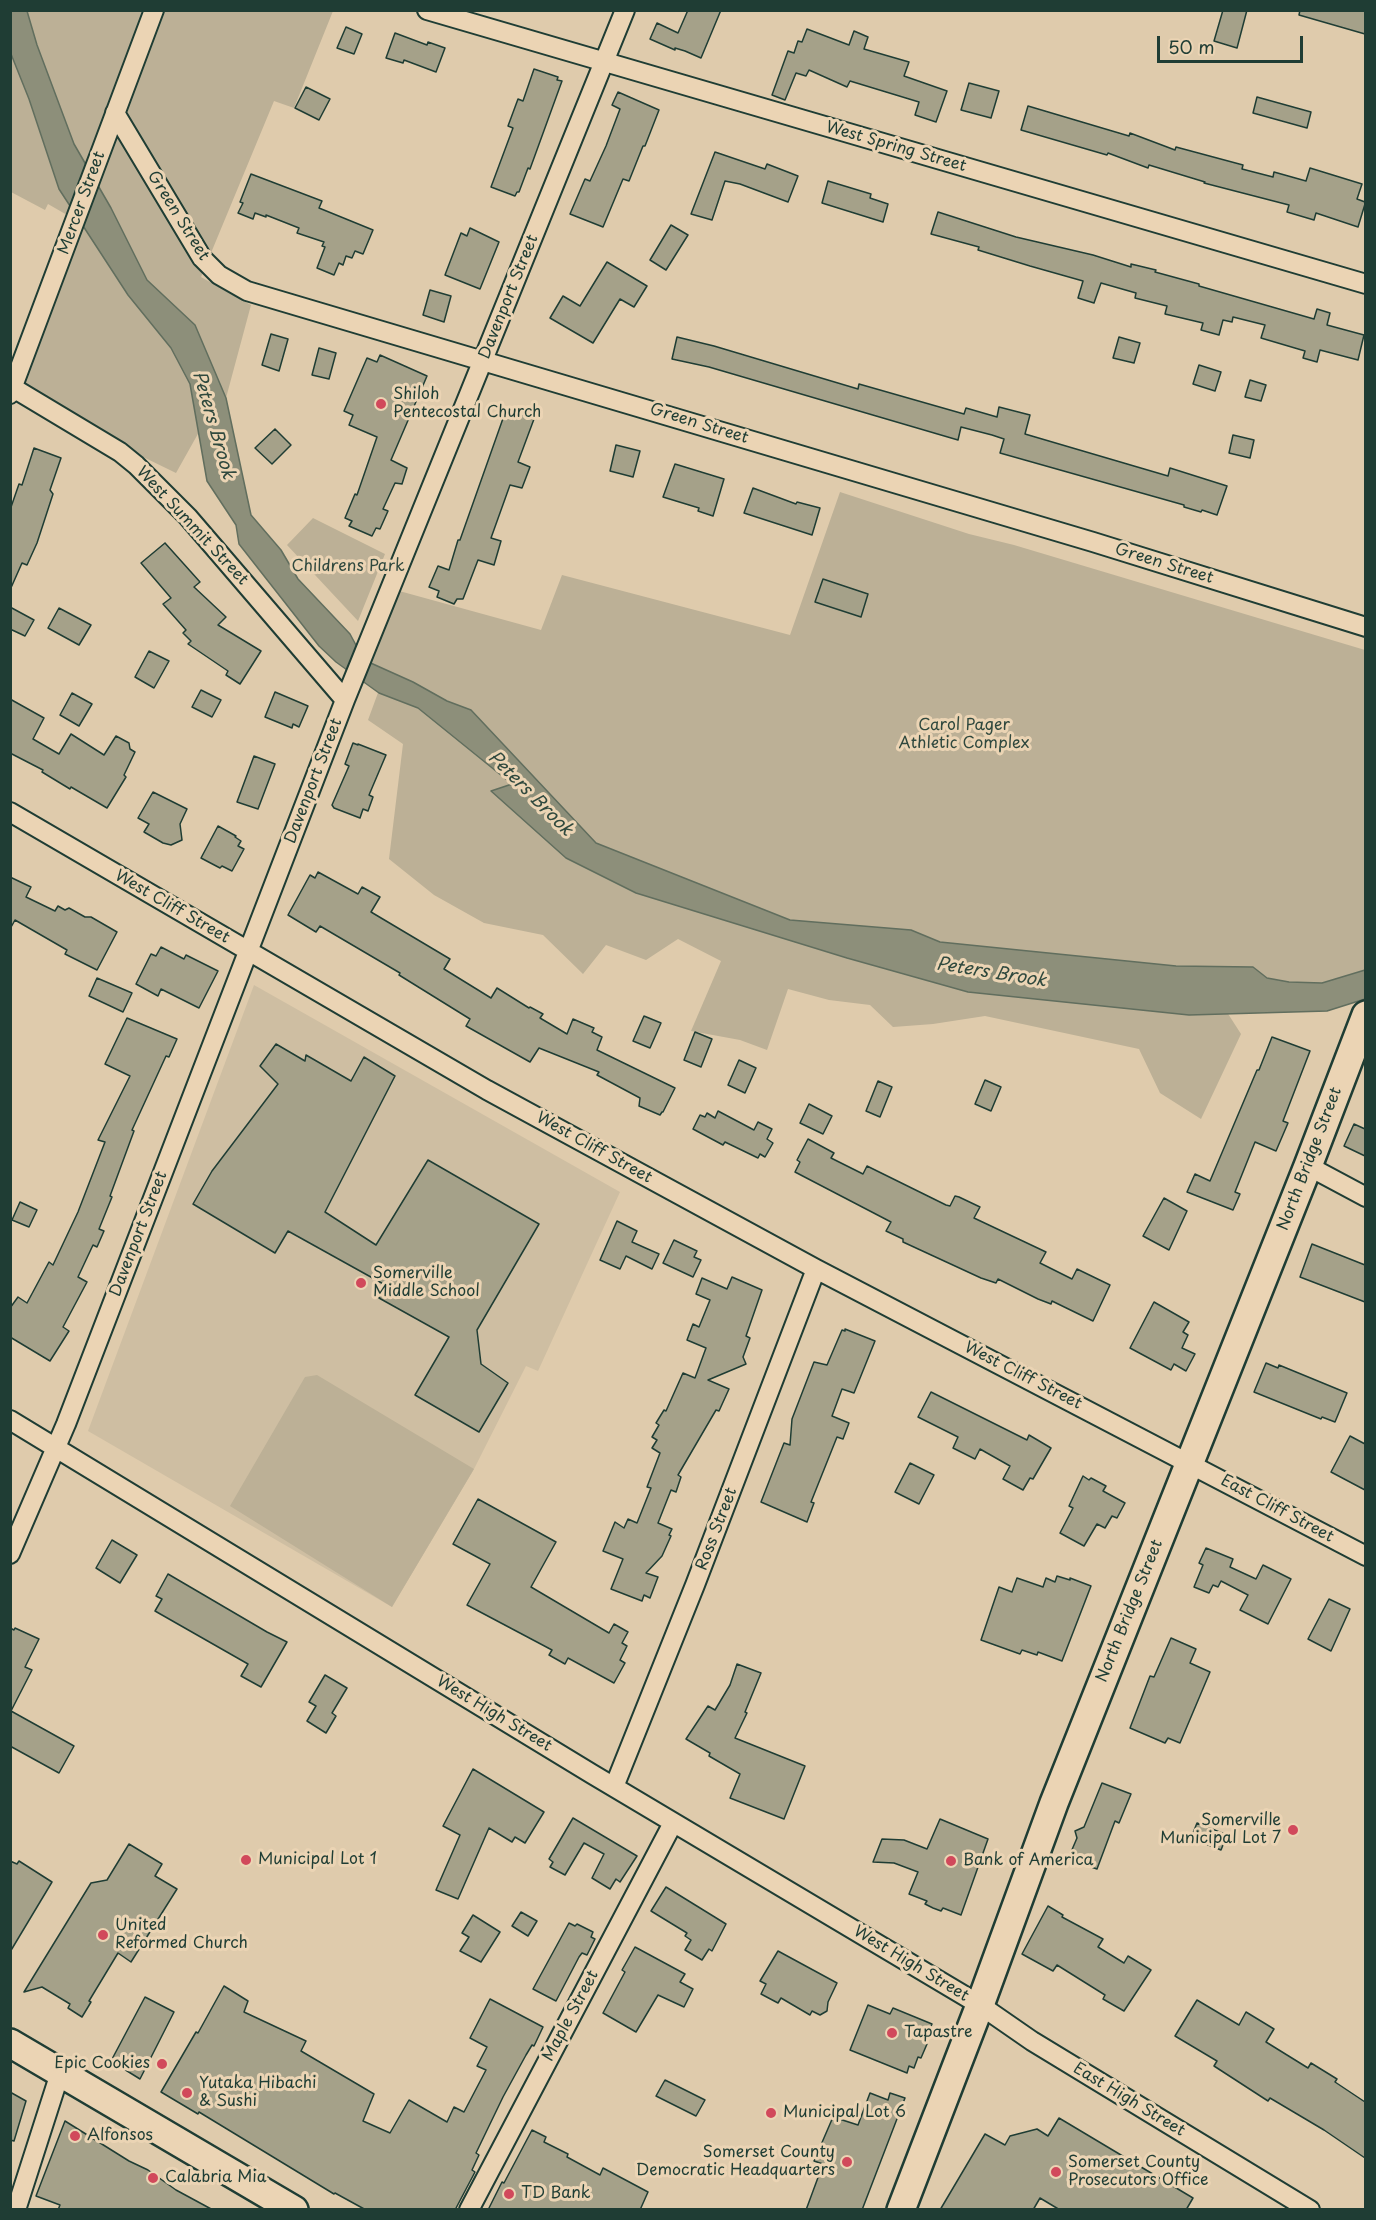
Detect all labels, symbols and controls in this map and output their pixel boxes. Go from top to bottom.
scale bar [1160,24,1306,62]
text: 50 m [1168,33,1215,60]
street label: West Spring Street [824,118,968,176]
street label: Mercer Street [54,149,110,257]
street label: Green Street [143,168,213,264]
street label: Davenport Street [475,232,543,362]
water label: Peters Brook [187,368,239,482]
place label: Shiloh Pentecostal Church [393,385,541,423]
marker: Shiloh Pentecostal Church [374,397,388,411]
street label: Green Street [647,400,751,448]
street label: West Summit Street [132,463,252,589]
street label: Green Street [1112,540,1216,588]
park label: Childrens Park [291,557,405,577]
street label: Davenport Street [281,716,347,846]
park label: Carol Pager Athletic Complex [899,716,1029,754]
water label: Peters Brook [483,747,577,841]
street label: West Cliff Street [111,866,233,948]
water label: Peters Brook [934,954,1048,992]
street label: North Bridge Street [1274,1085,1346,1233]
street label: West Cliff Street [533,1108,655,1188]
street label: Davenport Street [106,1169,172,1299]
place label: Somerville Middle School [373,1264,480,1302]
marker: Somerville Middle School [354,1276,368,1290]
street label: West Cliff Street [961,1338,1085,1414]
street label: East Cliff Street [1217,1471,1337,1547]
street label: Ross Street [692,1485,742,1573]
street label: North Bridge Street [1093,1537,1167,1685]
street label: West High Street [433,1672,555,1756]
place label: Somerville Municipal Lot 7 [1160,1811,1281,1849]
marker: Somerville Municipal Lot 7 [1286,1823,1300,1837]
place label: Municipal Lot 1 [258,1850,377,1870]
place label: Bank of America [963,1851,1094,1871]
marker: Municipal Lot 1 [239,1853,253,1867]
marker: Bank of America [944,1854,958,1868]
place label: United Reformed Church [115,1916,248,1954]
street label: West High Street [850,1922,972,2006]
marker: United Reformed Church [96,1928,110,1942]
street label: Maple Street [539,1967,603,2065]
place label: Tapastre [904,2023,972,2043]
marker: Tapastre [885,2026,899,2040]
place label: Epic Cookies [54,2054,150,2074]
marker: Epic Cookies [155,2057,169,2071]
street label: East High Street [1070,2059,1188,2141]
place label: Yutaka Hibachi & Sushi [199,2074,317,2112]
marker: Yutaka Hibachi & Sushi [180,2086,194,2100]
place label: Municipal Lot 6 [783,2103,906,2123]
marker: Municipal Lot 6 [764,2106,778,2120]
place label: Alfonsos [87,2126,153,2146]
marker: Alfonsos [68,2129,82,2143]
place label: Somerset County Democratic Headquarters [636,2143,835,2181]
place label: Somerset County Prosecutors Office [1068,2153,1209,2191]
marker: Somerset County Democratic Headquarters [840,2155,854,2169]
marker: Somerset County Prosecutors Office [1049,2165,1063,2179]
place label: Calabria Mia [165,2168,267,2188]
marker: Calabria Mia [146,2171,160,2185]
place label: TD Bank [521,2184,591,2204]
marker: TD Bank [502,2187,516,2201]

